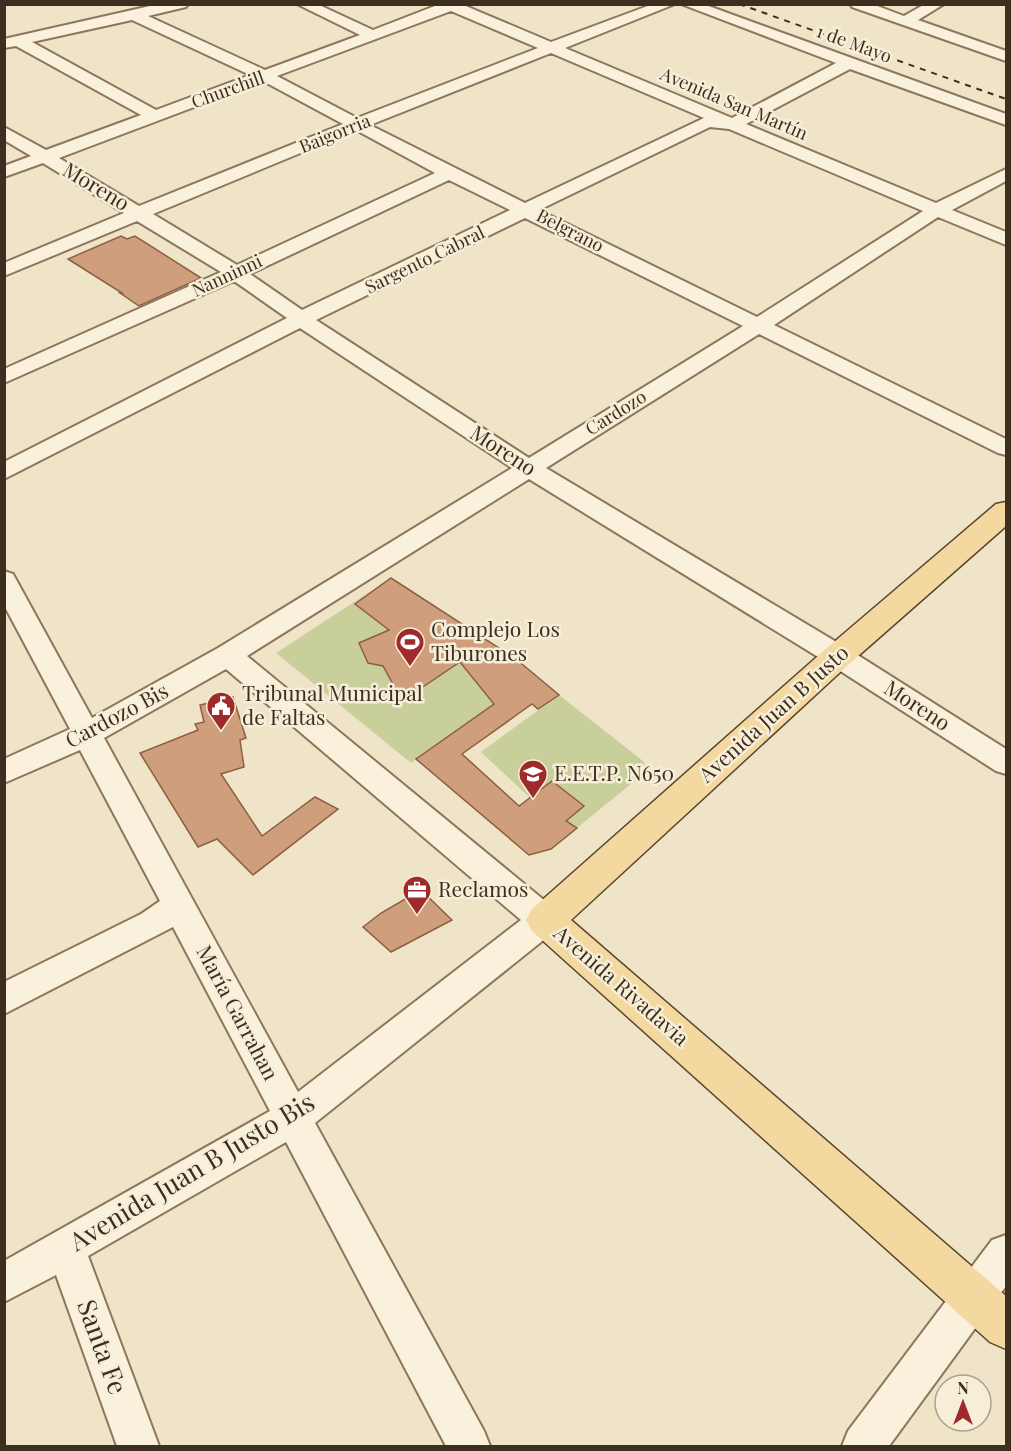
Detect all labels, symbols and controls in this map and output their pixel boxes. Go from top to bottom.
street label: 1 de Mayo [813,18,895,68]
street label: Avenida San Martín [656,61,812,145]
street label: Churchill [188,65,267,113]
street label: Baigorria [295,108,374,158]
street label: Moreno [59,154,136,216]
street label: Belgrano [533,203,608,257]
street label: Sargento Cabral [361,220,488,298]
street label: Nanninni [188,248,266,302]
street label: Cardozo [580,384,651,440]
street label: Moreno [466,418,542,481]
place label: Complejo Los Tiburones [431,614,560,666]
sports icon: Complejo Los Tiburones [394,626,426,668]
street label: Avenida Juan B Justo [691,638,854,788]
street label: Moreno [880,673,956,736]
street label: Cardozo Bis [60,675,172,753]
place label: Tribunal Municipal de Faltas [242,678,423,730]
public building icon: Tribunal Municipal de Faltas [205,690,237,732]
school or university icon: E.E.T.P. N650 [517,758,549,800]
place label: E.E.T.P. N650 [554,758,674,786]
office icon: Reclamos [401,874,433,916]
place label: Reclamos [438,874,528,902]
street label: Avenida Rivadavia [548,917,696,1051]
street label: María Garrahan [191,940,286,1085]
street label: Avenida Juan B Justo Bis [61,1084,320,1258]
street label: Santa Fe [70,1294,137,1399]
north arrow [933,1373,993,1433]
text: N [957,1377,969,1398]

